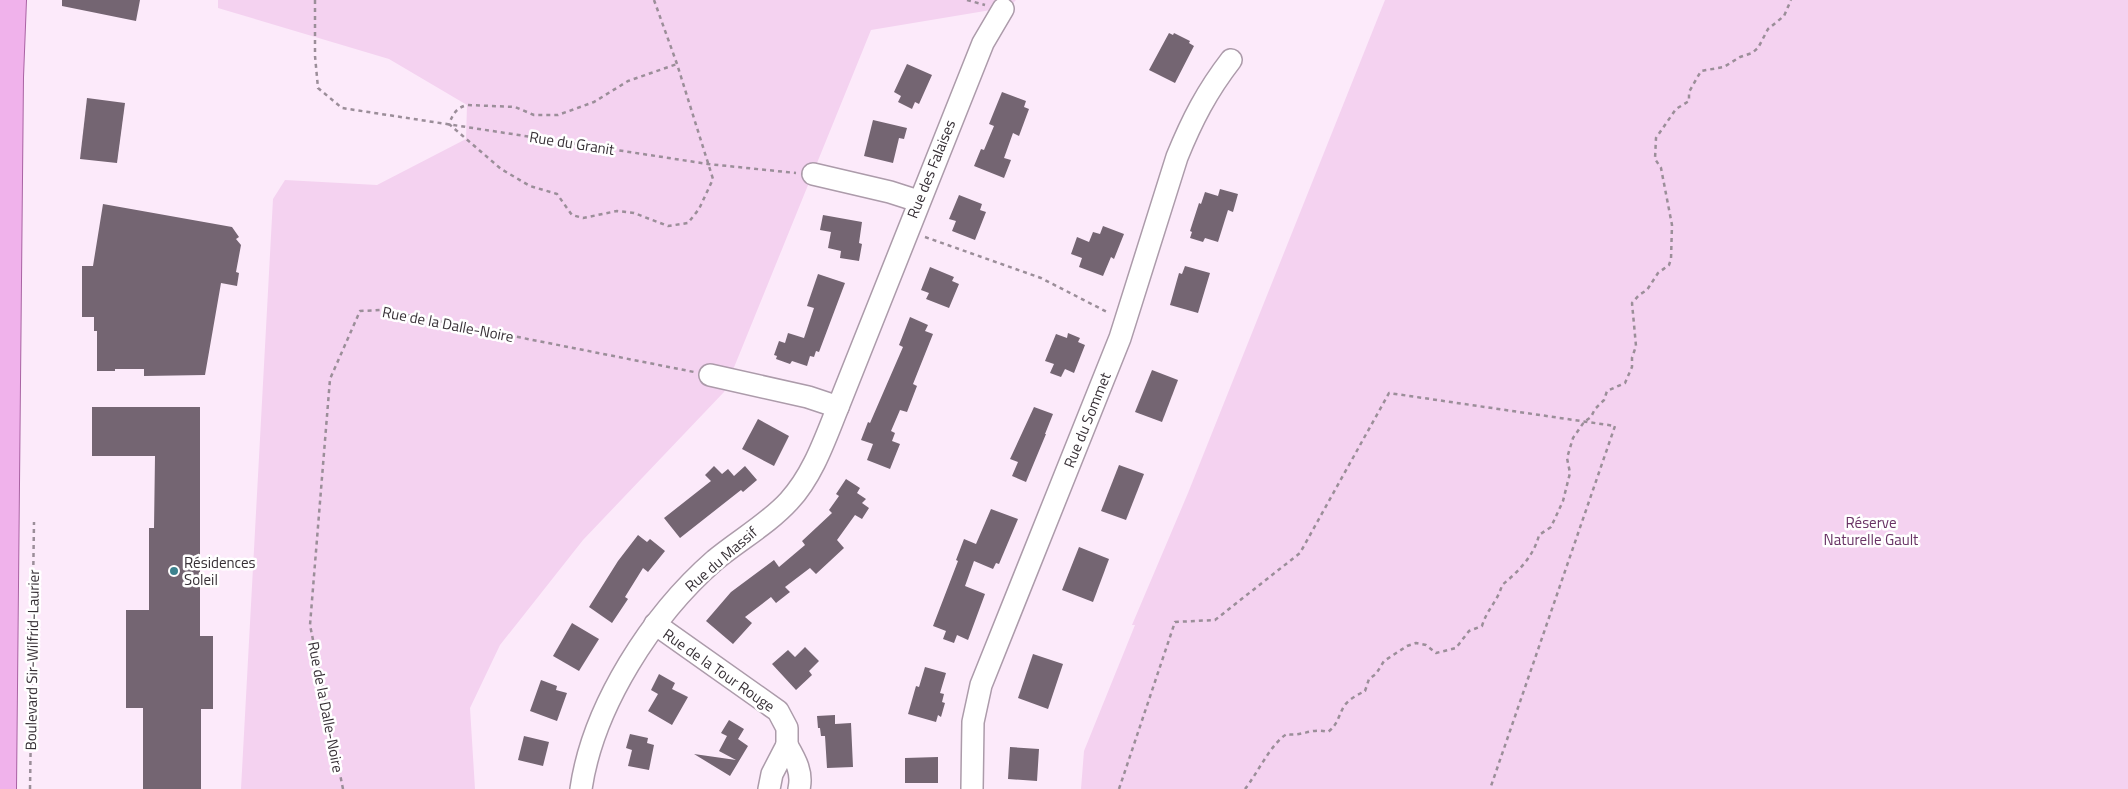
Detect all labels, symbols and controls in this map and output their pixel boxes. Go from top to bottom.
street label: Rue des Falaises [901,116,961,222]
street label: Rue du Granit [528,125,617,161]
street label: Rue de la Dalle-Noire [380,300,516,348]
street label: Rue du Sommet [1057,368,1117,471]
park label: Réserve Naturelle Gault [1824,511,1919,551]
street label: Rue du Massif [680,521,762,597]
place label: Résidences Soleil [184,551,256,591]
marker: Résidences Soleil [168,565,180,577]
street label: Boulevard Sir-Wilfrid-Laurier [19,569,45,751]
street label: Rue de la Tour Rouge [658,623,780,717]
street label: Rue de la Dalle-Noire [302,639,350,775]

